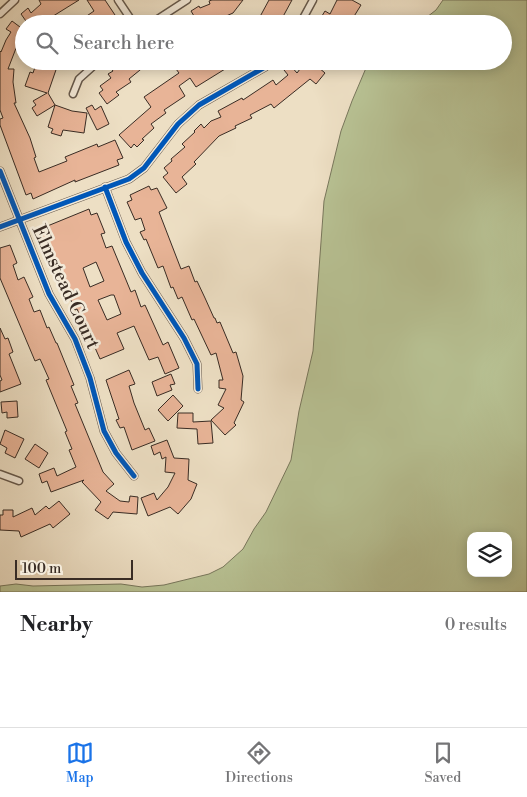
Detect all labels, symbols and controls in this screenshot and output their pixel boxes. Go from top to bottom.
search box [15,15,512,70]
icon: search [33,29,61,57]
text: Search here [73,31,174,55]
street label: Elmstead Court [27,221,105,353]
map controls [467,532,512,577]
button: layers [467,532,512,577]
scale bar [15,557,132,580]
text: 100 m [22,560,61,578]
text: Nearby [20,612,93,638]
text: 0 results [445,615,507,635]
tab: Map [66,739,94,787]
tab: Directions [225,739,293,787]
tab: Saved [424,739,461,787]

